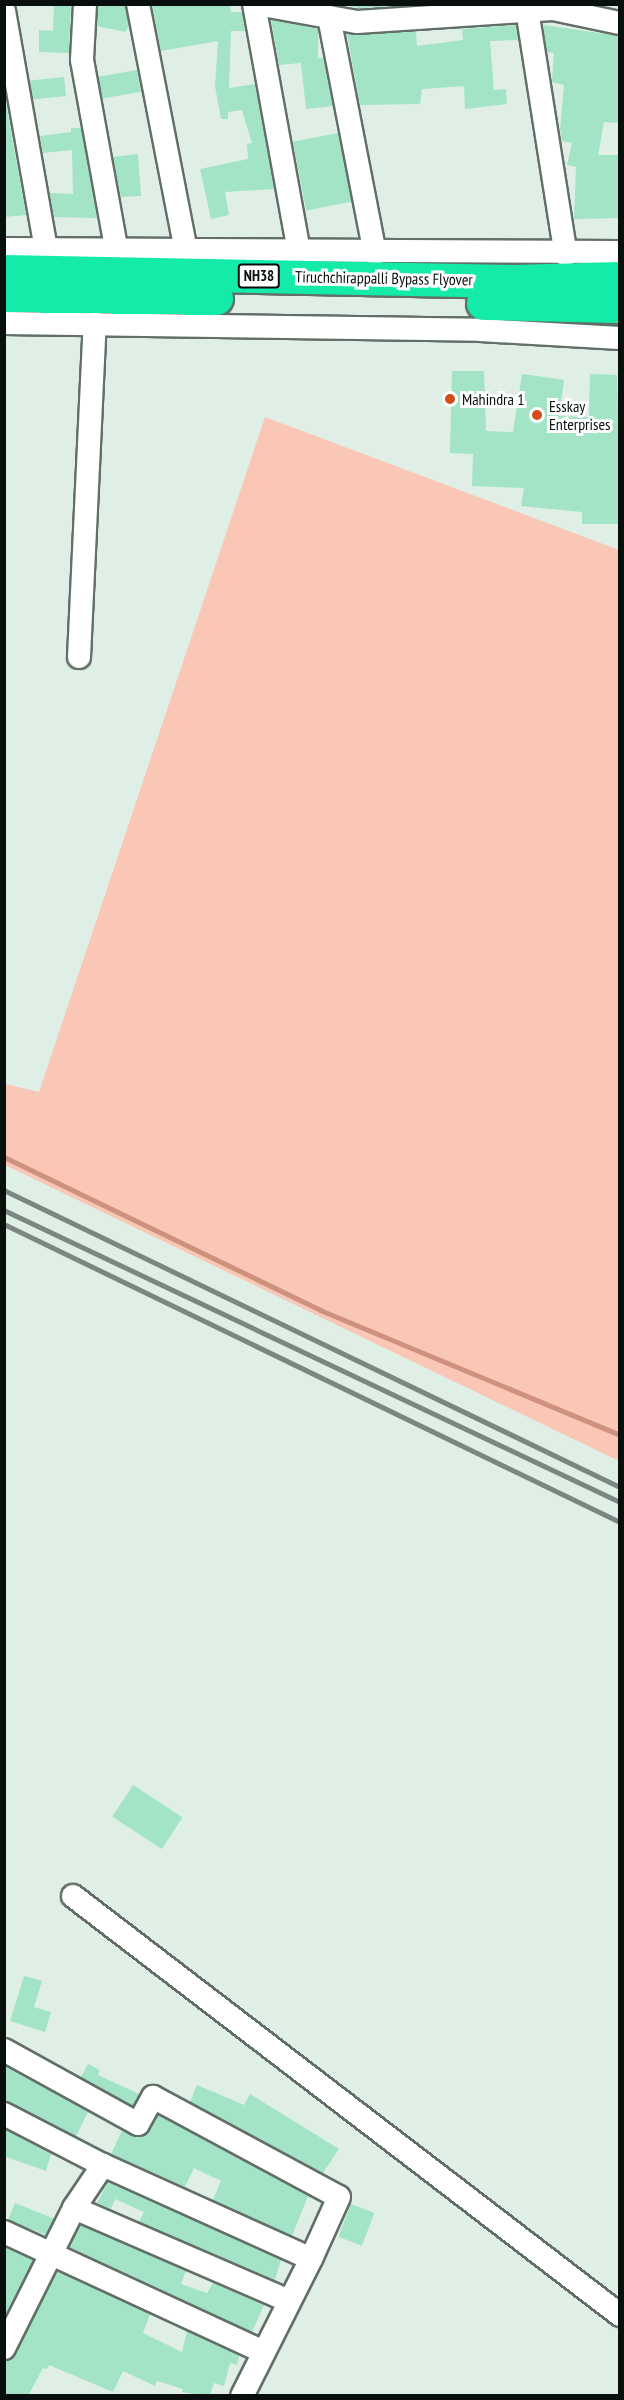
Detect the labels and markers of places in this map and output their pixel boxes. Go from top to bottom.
place label: Mahindra 1 [462,389,524,409]
marker: Mahindra 1 [443,392,457,406]
place label: Esskay Enterprises [549,396,610,434]
marker: Esskay Enterprises [530,408,544,422]

